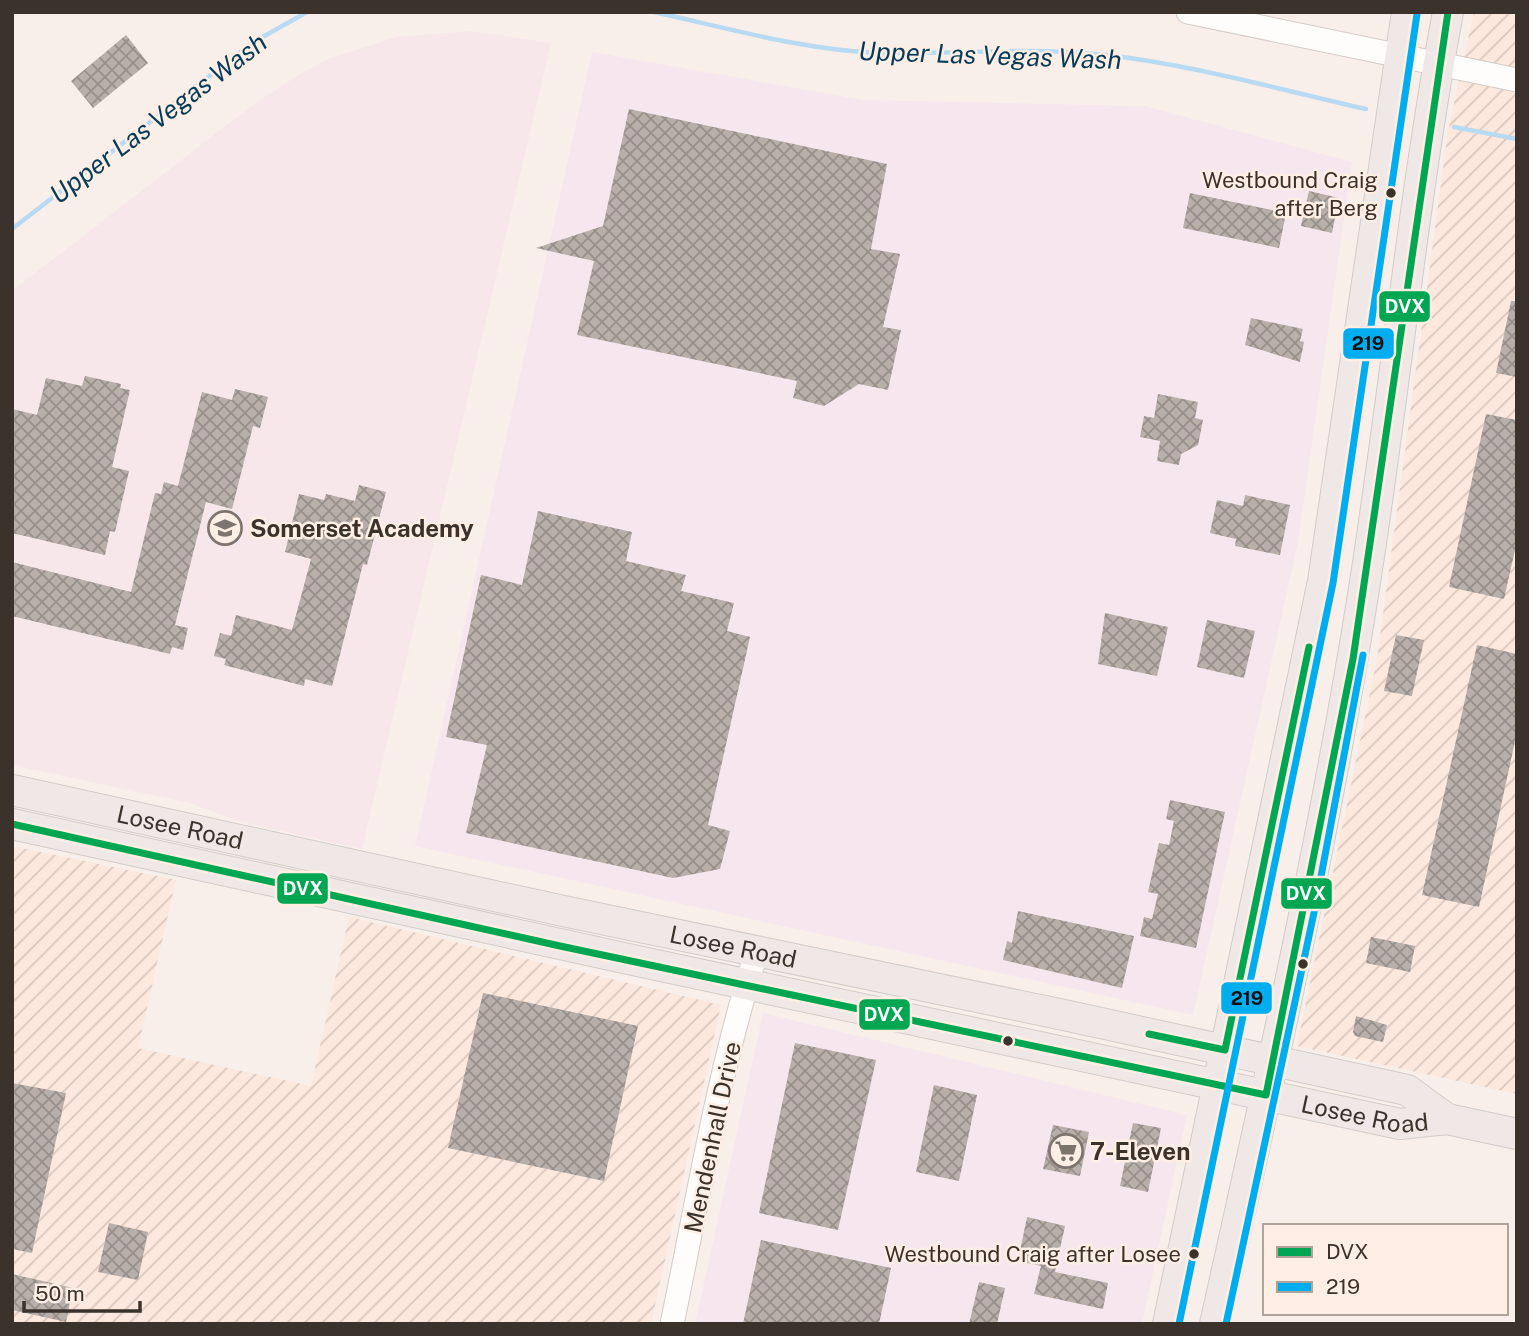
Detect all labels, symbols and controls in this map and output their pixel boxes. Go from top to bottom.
water label: Upper Las Vegas Wash [43,26,273,210]
water label: Upper Las Vegas Wash [858,35,1122,75]
place label: Westbound Craig after Berg [1202,167,1378,221]
marker: Westbound Craig after Berg [1384,186,1398,200]
line badge: DVX [1378,290,1431,323]
text: DVX [1385,295,1426,317]
line badge: 219 [1342,327,1395,360]
text: 219 [1352,332,1384,354]
school or university icon: Somerset Academy [206,509,244,547]
place label: Somerset Academy [250,514,474,542]
street label: Losee Road [114,799,246,854]
line badge: DVX [276,872,329,905]
text: DVX [283,877,324,899]
line badge: DVX [1280,877,1333,910]
text: DVX [1286,882,1327,904]
street label: Losee Road [667,920,799,973]
unlabelled marker [1296,957,1310,971]
line badge: 219 [1220,981,1273,1015]
text: 219 [1231,987,1263,1009]
line badge: DVX [858,998,911,1031]
text: DVX [864,1003,905,1025]
unlabelled marker [1001,1034,1015,1048]
street label: Mendenhall Drive [678,1039,746,1235]
street label: Losee Road [1299,1089,1430,1138]
supermarket icon: 7-Eleven [1047,1132,1085,1170]
place label: 7-Eleven [1090,1137,1190,1165]
legend [1263,1224,1508,1315]
text: DVX [1326,1239,1369,1264]
place label: Westbound Craig after Losee [884,1241,1181,1267]
marker: Westbound Craig after Losee [1187,1247,1201,1261]
scale bar [24,1270,140,1314]
text: 219 [1326,1274,1360,1299]
text: 50 m [35,1281,85,1306]

